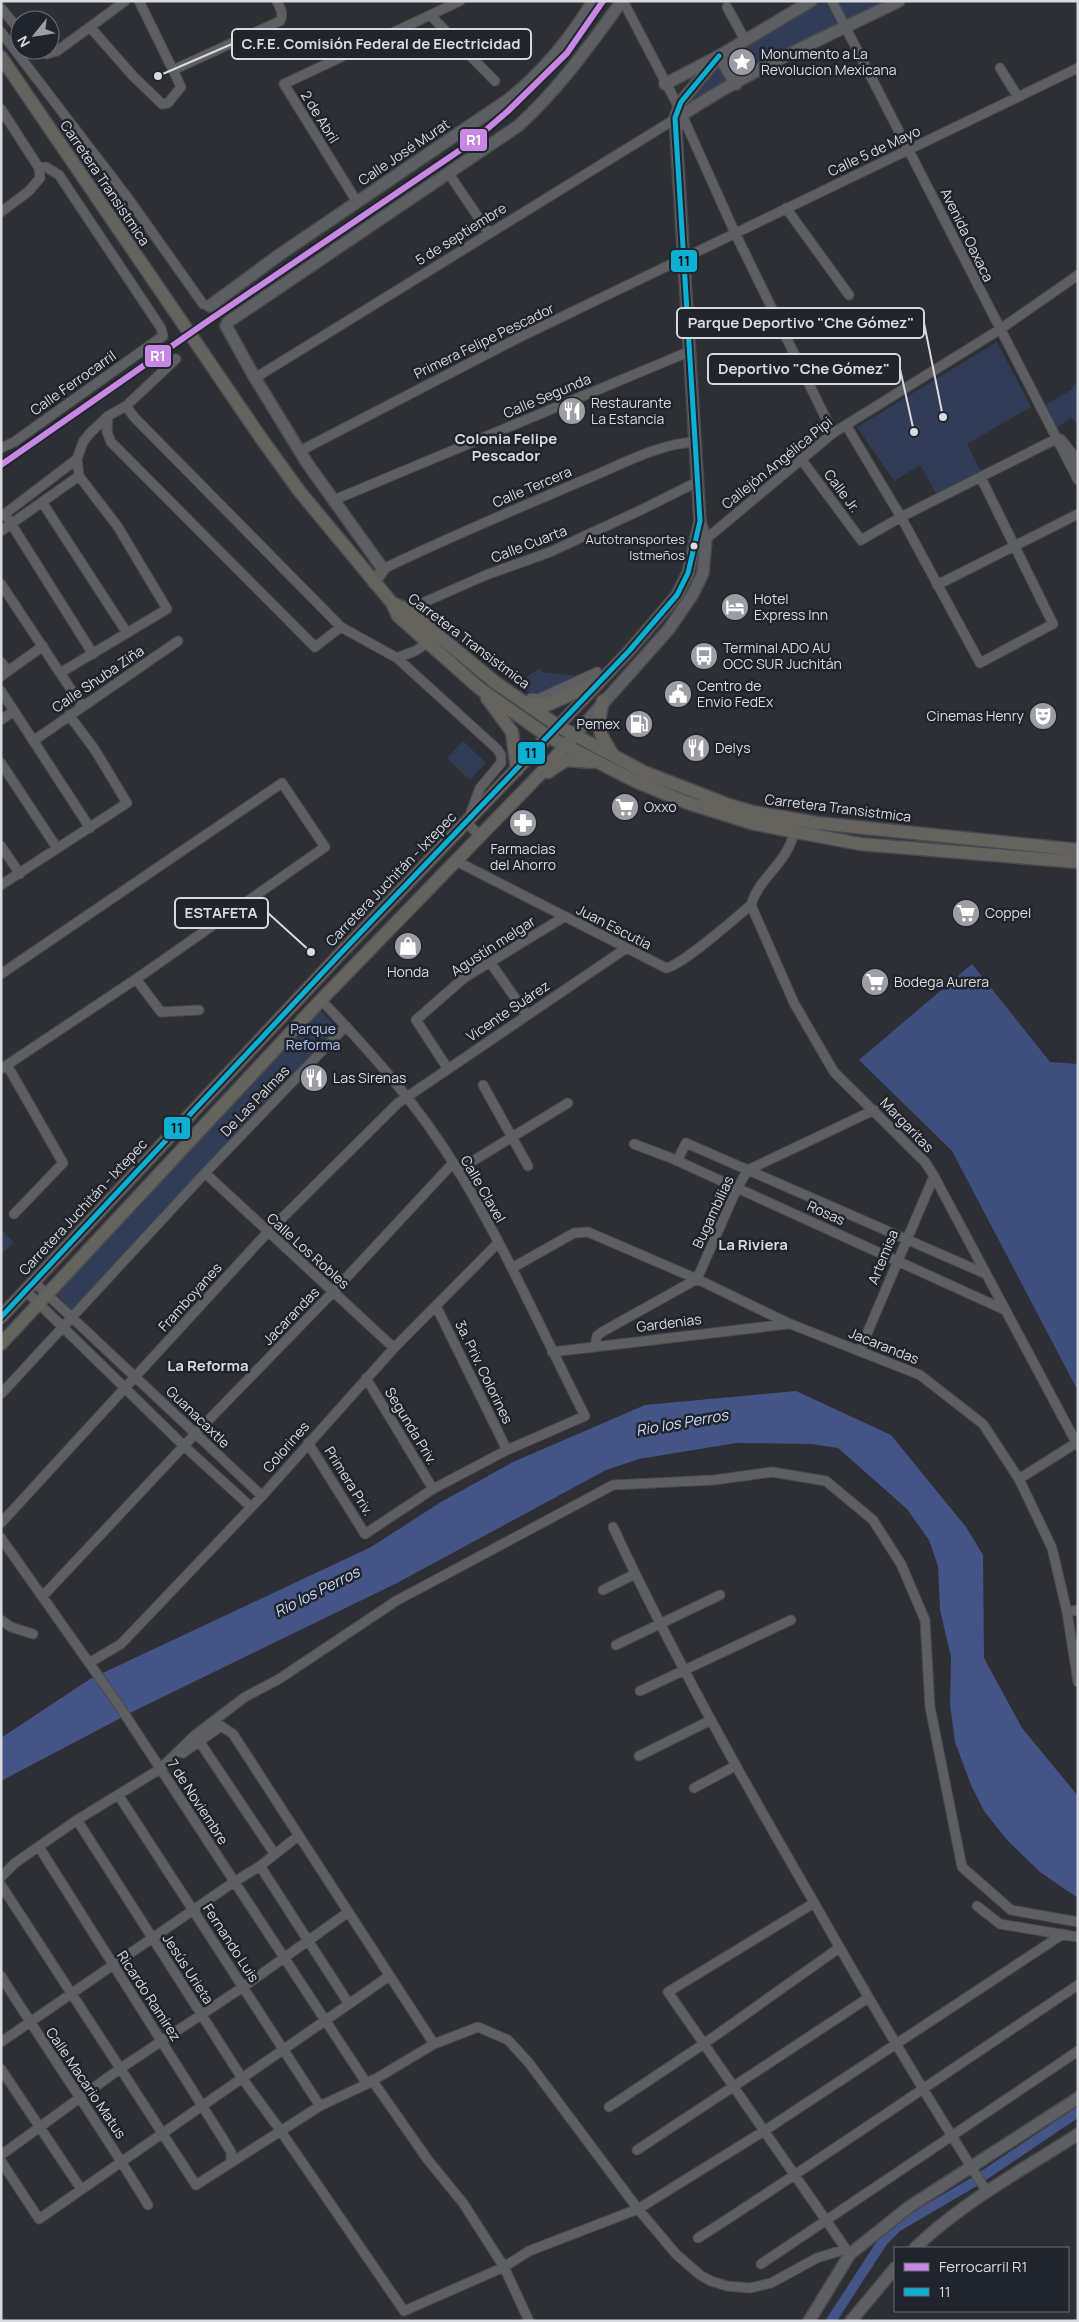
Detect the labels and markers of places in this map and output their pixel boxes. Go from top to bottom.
callout: C.F.E. Comisión Federal de Electricidad [232,29,531,59]
place label: Monumento a La Revolucion Mexicana [761,44,897,79]
place icon: Monumento a La Revolucion Mexicana [727,47,757,77]
callout: Parque Deportivo "Che Gómez" [677,308,924,338]
callout: Deportivo "Che Gómez" [708,354,900,384]
place label: Restaurante La Estancia [591,393,671,428]
restaurant icon: Restaurante La Estancia [557,396,587,426]
place label: Autotransportes Istmeños [586,530,685,564]
marker: Autotransportes Istmeños [689,541,699,551]
place label: Hotel Express Inn [754,589,828,624]
hotel icon: Hotel Express Inn [720,592,750,622]
place label: Terminal ADO AU OCC SUR Juchitán [723,638,842,673]
bus stop icon: Terminal ADO AU OCC SUR Juchitán [689,641,719,671]
place label: Centro de Envio FedEx [697,676,774,711]
public building icon: Centro de Envio FedEx [663,679,693,709]
theatre icon: Cinemas Henry [1028,701,1058,731]
place label: Cinemas Henry [926,706,1025,725]
fuel station icon: Pemex [624,709,654,739]
place label: Pemex [577,714,621,733]
restaurant icon: Delys [681,733,711,763]
place label: Delys [715,738,751,757]
supermarket icon: Oxxo [610,792,640,822]
place label: Oxxo [644,797,677,816]
pharmacy icon: Farmacias del Ahorro [508,808,538,838]
place label: Farmacias del Ahorro [490,839,556,874]
callout: ESTAFETA [175,898,268,928]
supermarket icon: Coppel [951,898,981,928]
place label: Coppel [985,903,1031,922]
shop icon: Honda [393,931,423,961]
place label: Honda [387,962,429,981]
supermarket icon: Bodega Aurera [860,967,890,997]
place label: Bodega Aurera [894,972,989,991]
restaurant icon: Las Sirenas [299,1063,329,1093]
place label: Las Sirenas [333,1068,406,1087]

